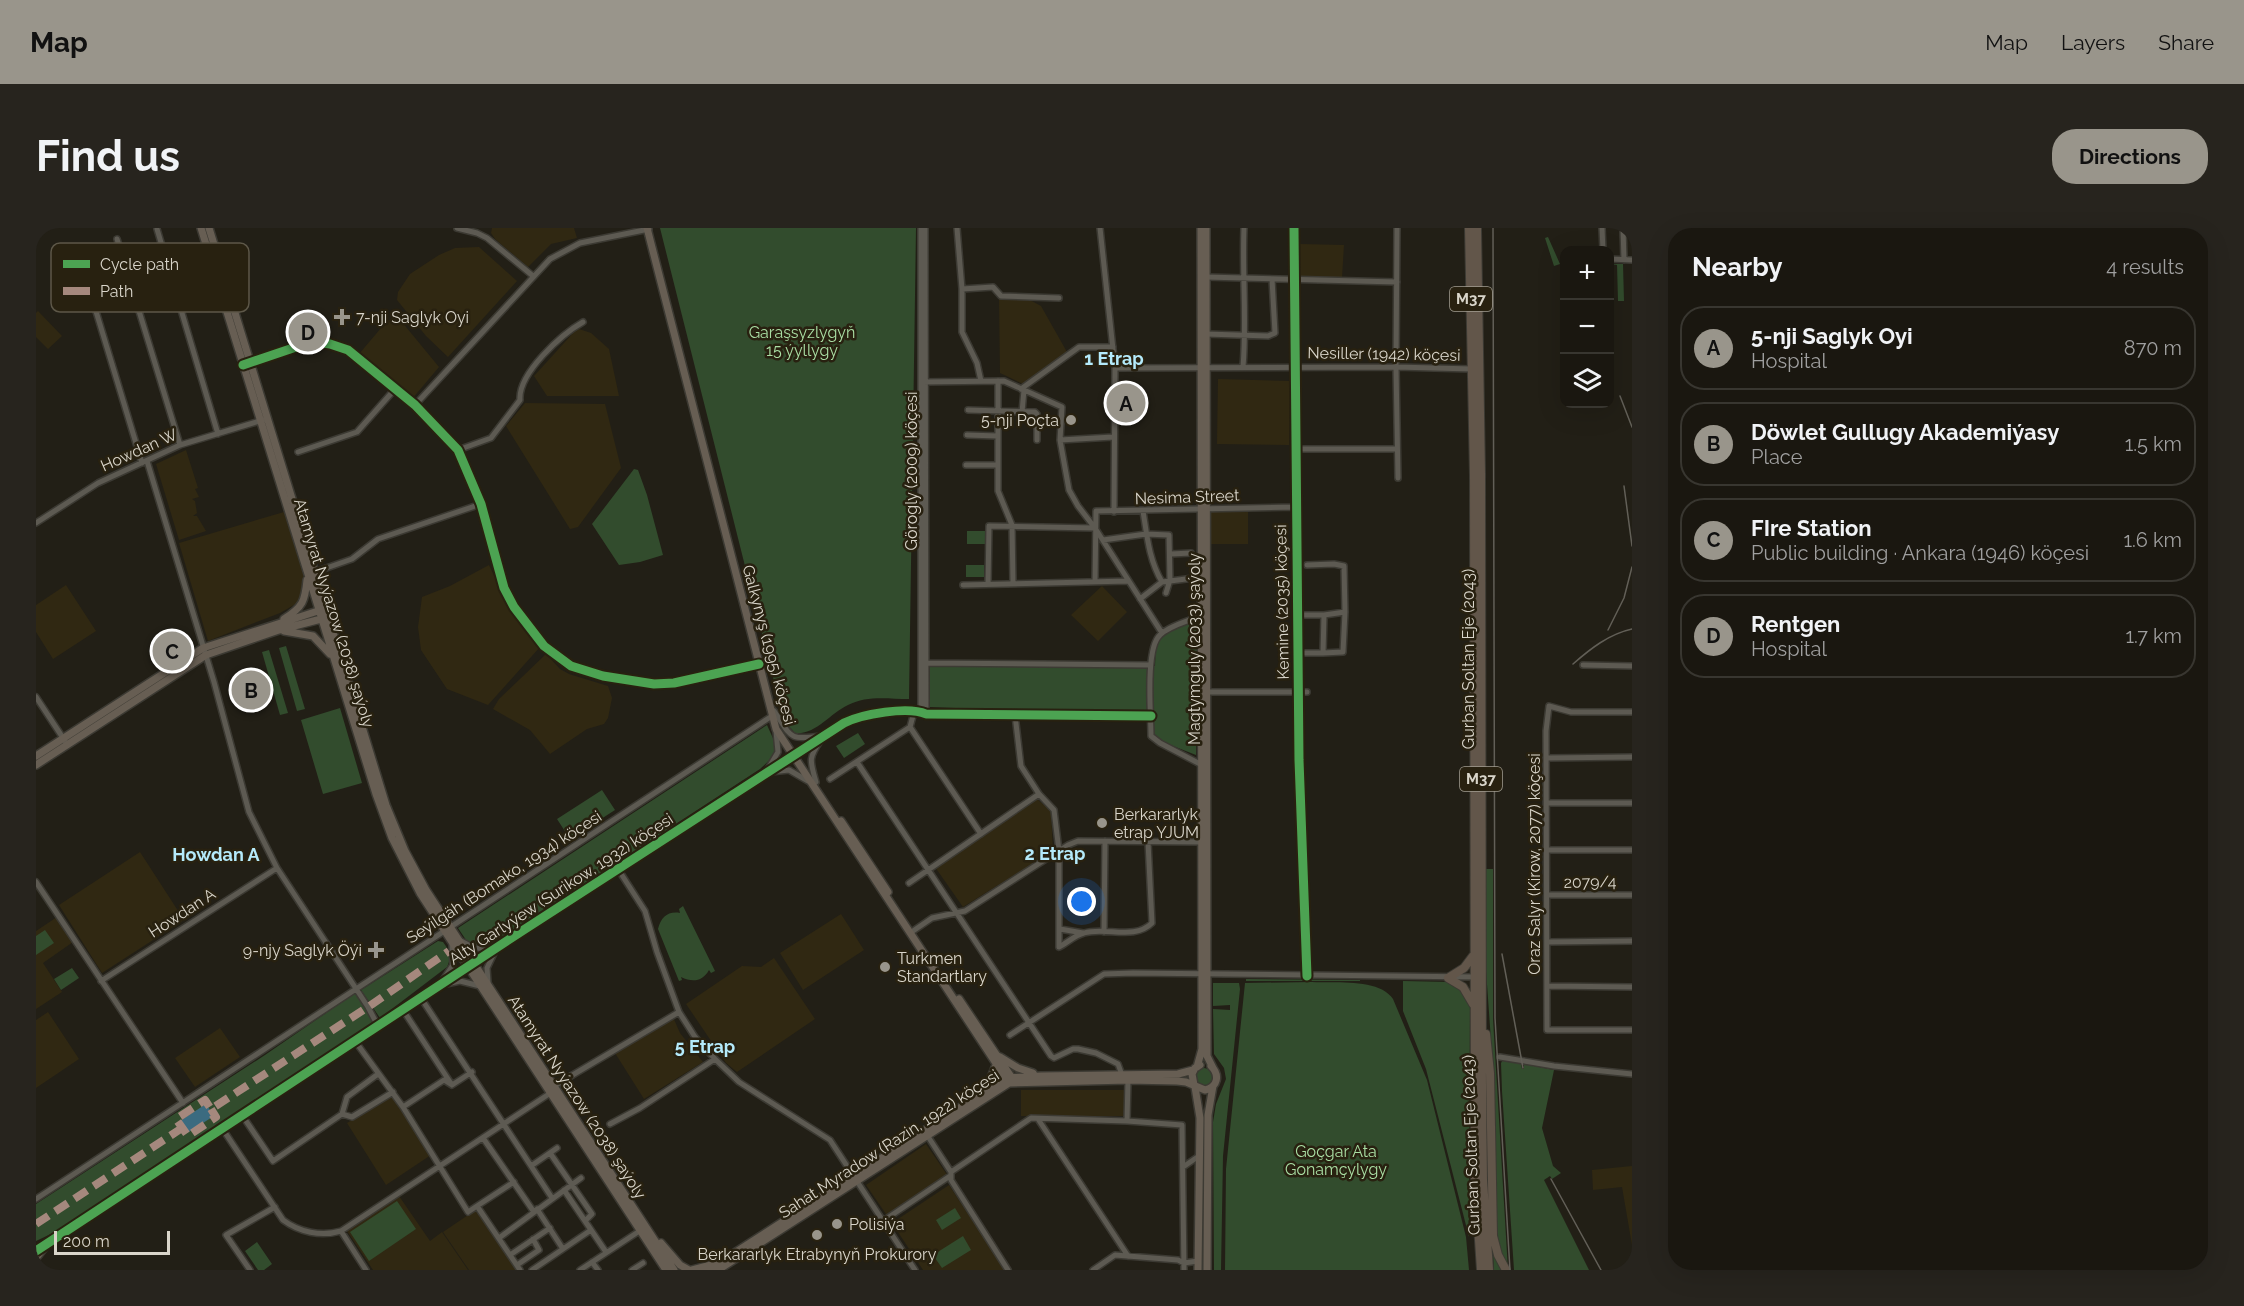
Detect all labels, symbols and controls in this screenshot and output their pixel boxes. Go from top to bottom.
text: Map [30,26,88,59]
text: Map [1985,30,2028,55]
text: Layers [2061,30,2125,55]
text: Share [2158,30,2214,55]
button: Directions [2052,129,2208,184]
text: Find us [36,132,180,181]
legend [51,243,249,312]
map controls [1560,246,1614,408]
button: + [1560,246,1614,300]
text: Nearby [1692,252,1782,282]
text: Cycle path [100,255,179,274]
text: 4 results [2106,255,2184,279]
text: Path [100,282,133,301]
road number: M37 [1450,287,1492,311]
button: − [1560,300,1614,354]
marker: 7-nji Saglyk Oyi [333,308,351,326]
place label: 7-nji Saglyk Oyi [356,308,469,327]
pin: D [288,310,328,354]
park label: Garaşsyzlygyň 15 ýyllygy [749,323,855,360]
text: 5-nji Saglyk Oyi [1751,323,1913,349]
text: A [1707,336,1720,360]
text: 870 m [2124,336,2182,360]
street label: Nesiller (1942) köçesi [1307,343,1461,365]
district label: 1 Etrap [1084,348,1144,369]
text: Hospital [1751,349,1827,373]
button: layers [1560,354,1614,408]
pin: A [1106,380,1146,426]
street label: Görogly (2009) köçesi [902,392,921,551]
place label: 5-nji Poçta [981,411,1059,430]
marker: 5-nji Poçta [1064,413,1078,427]
text: Döwlet Gullugy Akademiýasy [1751,419,2059,445]
street label: Howdan W [98,425,181,475]
text: B [1707,432,1720,456]
text: 1.5 km [2125,432,2182,456]
text: Place [1751,445,1802,469]
street label: Nesima Street [1134,486,1240,508]
street label: Atamyrat Nyýazow (2038) şaýoly [290,496,378,730]
text: FIre Station [1751,515,1872,541]
street label: Kemine (2035) köçesi [1271,524,1293,680]
text: C [1707,528,1720,552]
text: 1.6 km [2124,528,2182,552]
text: Public building · Ankara (1946) köçesi [1751,541,2089,565]
street label: Magtymguly (2033) şaýoly [1185,553,1204,745]
street label: Galkynyş (1995) köçesi [738,563,800,727]
street label: Gurban Soltan Eje (2043) [1459,569,1478,749]
text: Rentgen [1751,611,1840,637]
text: D [1706,624,1721,648]
text: 1.7 km [2125,624,2182,648]
pin: C [152,628,192,674]
text: Hospital [1751,637,1827,661]
pin: B [232,668,270,712]
street label: Oraz Salyr (Kirow, 2077) köçesi [1525,753,1544,975]
road number: M37 [1460,767,1502,791]
place label: Berkararlyk etrap YJUM [1114,805,1199,842]
street label: Seýilgäh (Bomako, 1934) köçesi [403,807,605,947]
street label: Alty Garlyýew (Surikow, 1932) köçesi [445,809,677,969]
marker: Berkararlyk etrap YJUM [1095,816,1109,830]
district label: 2 Etrap [1025,843,1085,864]
district label: Howdan A [172,844,261,865]
street label: 2079/4 [1563,872,1617,892]
street label: Howdan A [145,884,219,942]
your location [1067,887,1096,916]
place label: 9-njy Saglyk Öýi [243,940,362,960]
marker: 9-njy Saglyk Öýi [367,941,385,959]
place label: Turkmen Standartlary [897,949,987,986]
marker: Turkmen Standartlary [878,960,892,974]
street label: Atamyrat Nyýazow (2038) şaýoly [504,992,650,1203]
district label: 5 Etrap [675,1036,735,1057]
street label: Gurban Soltan Eje (2043) [1458,1054,1484,1236]
street label: Sahat Myradow (Razin, 1922) köçesi [775,1066,1003,1222]
park label: Goçgar Ata Gonamçylygy [1285,1142,1387,1179]
place label: Polisiýa [849,1215,905,1234]
marker: Polisiýa [830,1217,844,1231]
scale bar [54,1228,170,1256]
marker: Berkararlyk Etrabynyň Prokurory [810,1228,824,1242]
text: 200 m [63,1232,110,1251]
place label: Berkararlyk Etrabynyň Prokurory [698,1245,937,1264]

